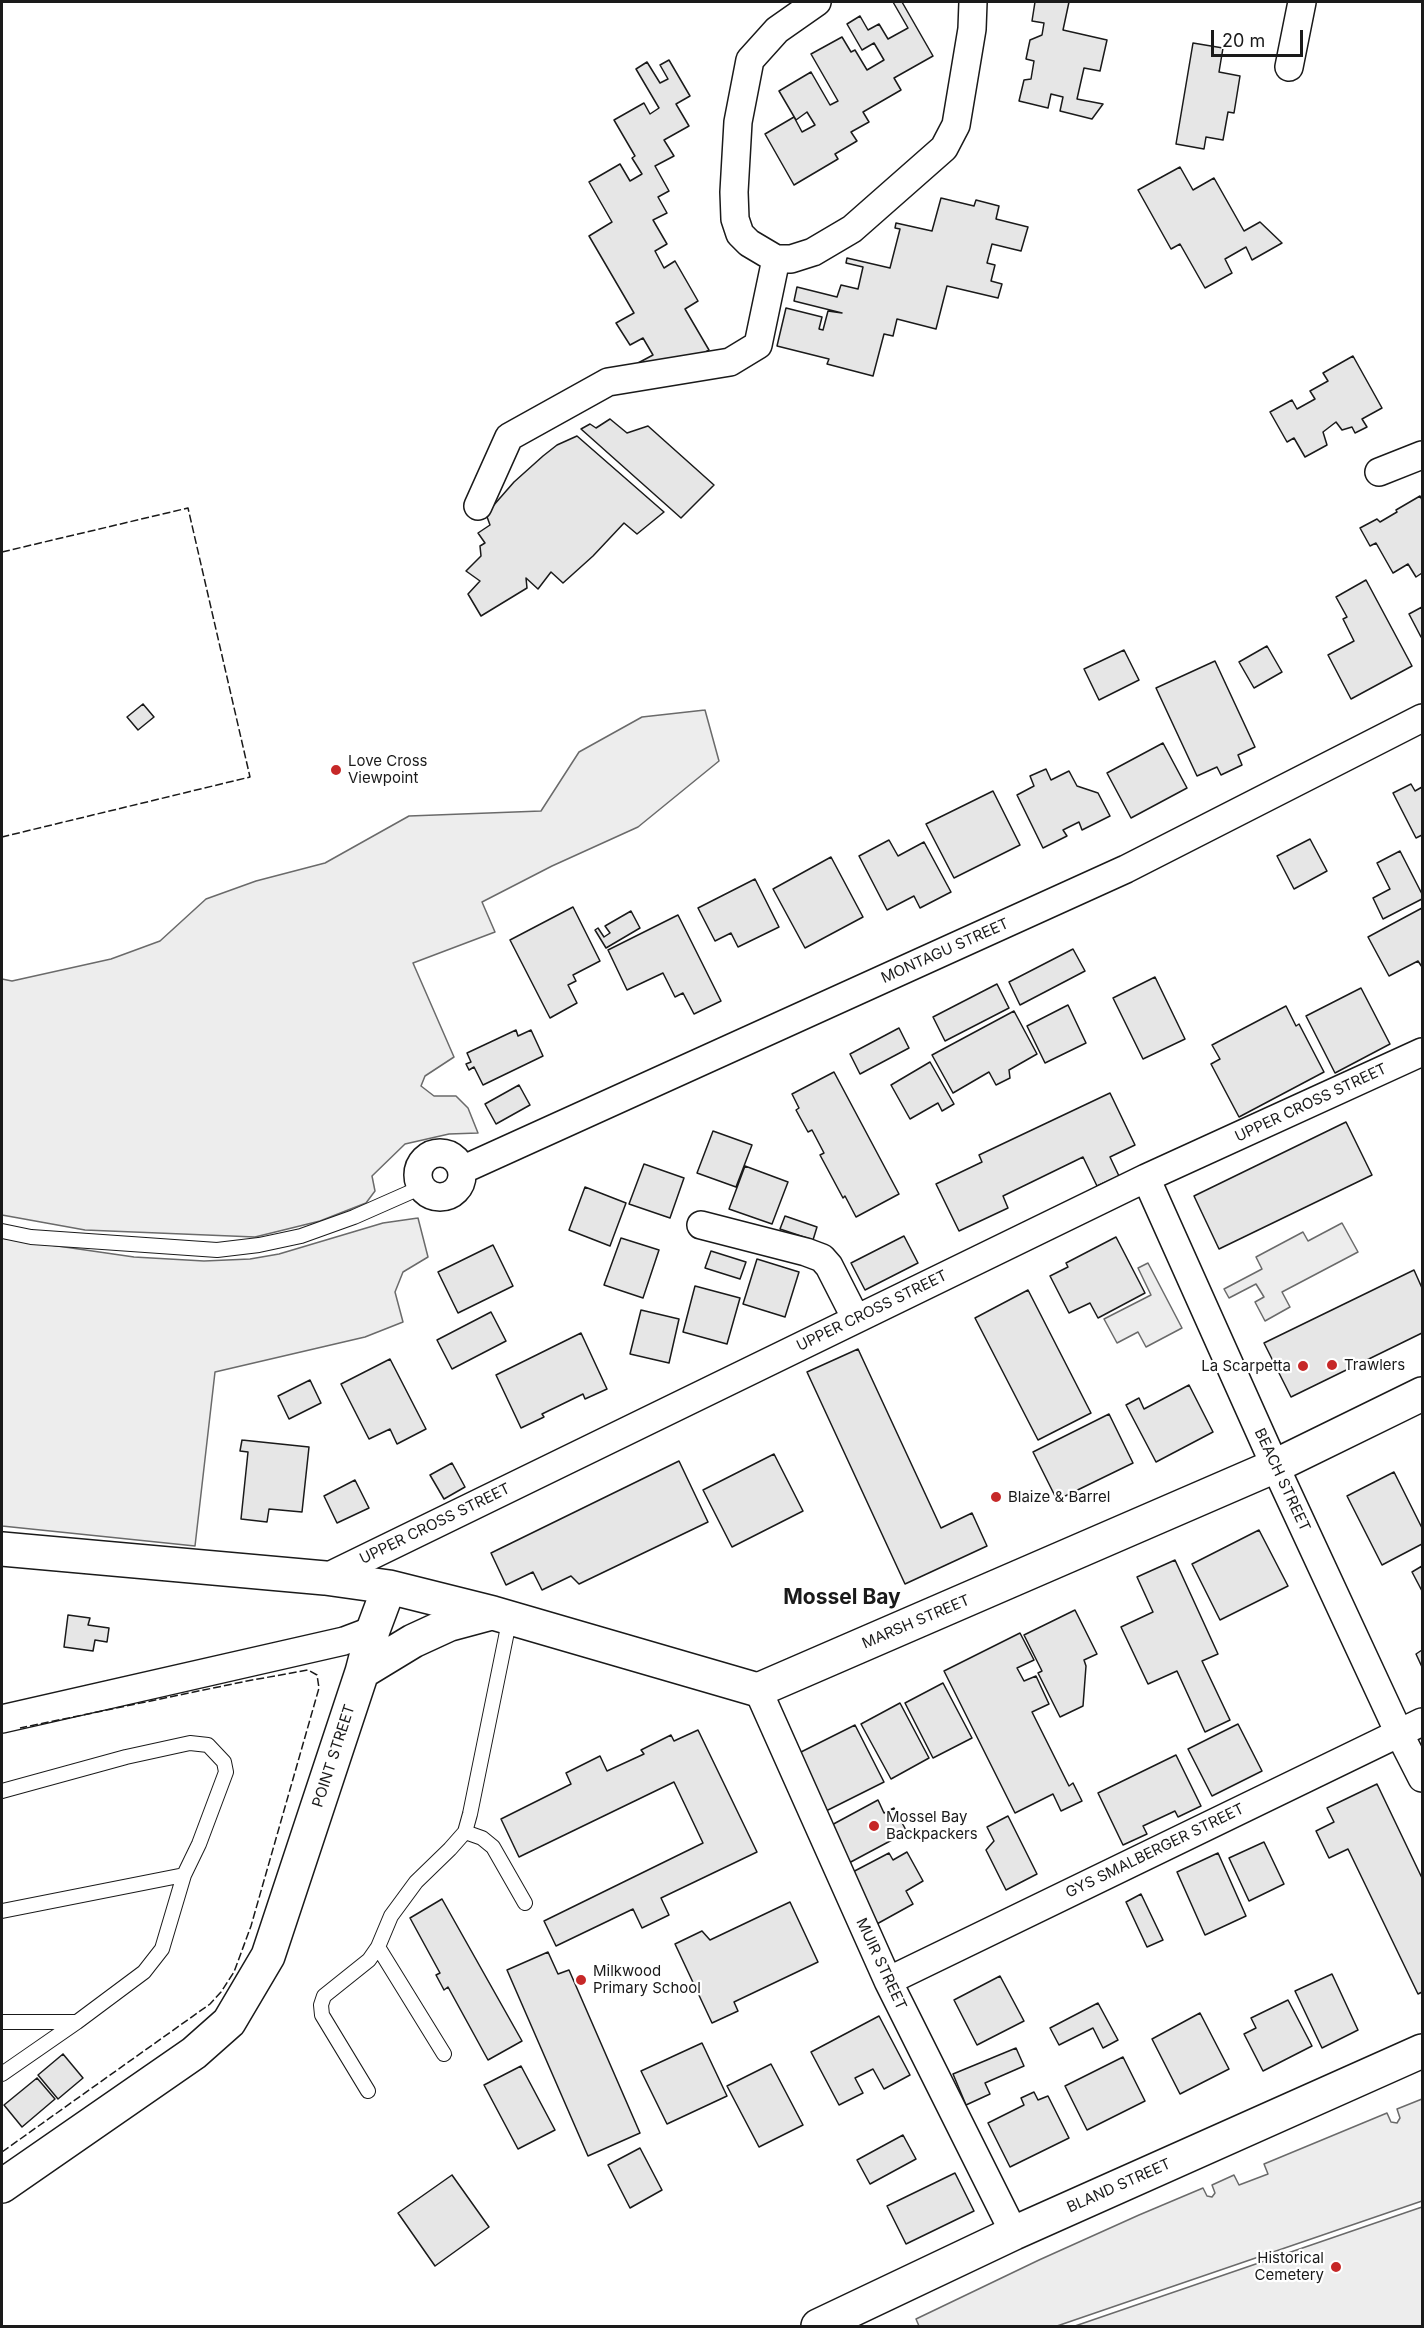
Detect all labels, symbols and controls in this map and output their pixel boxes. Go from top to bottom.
scale bar [1214,18,1306,56]
text: 20 m [1222,30,1265,51]
place label: Love Cross Viewpoint [348,752,427,787]
marker: Love Cross Viewpoint [329,763,343,777]
street label: MONTAGU STREET [878,915,1012,987]
street label: UPPER CROSS STREET [1232,1060,1390,1146]
street label: UPPER CROSS STREET [794,1267,950,1355]
place label: Trawlers [1344,1356,1405,1374]
place label: La Scarpetta [1201,1357,1291,1375]
marker: Trawlers [1325,1358,1339,1372]
marker: La Scarpetta [1296,1359,1310,1373]
street label: BEACH STREET [1250,1426,1314,1534]
street label: UPPER CROSS STREET [357,1480,513,1568]
place label: Blaize & Barrel [1008,1488,1110,1506]
marker: Blaize & Barrel [989,1490,1003,1504]
district label: Mossel Bay [783,1585,901,1611]
street label: MARSH STREET [859,1591,973,1653]
street label: POINT STREET [309,1702,359,1810]
street label: GYS SMALBERGER STREET [1063,1800,1247,1902]
place label: Mossel Bay Backpackers [886,1808,978,1843]
marker: Mossel Bay Backpackers [867,1819,881,1833]
street label: MUIR STREET [852,1915,910,2013]
place label: Milkwood Primary School [593,1962,701,1997]
marker: Milkwood Primary School [574,1973,588,1987]
street label: BLAND STREET [1064,2155,1174,2217]
place label: Historical Cemetery [1255,2249,1324,2284]
marker: Historical Cemetery [1329,2260,1343,2274]

